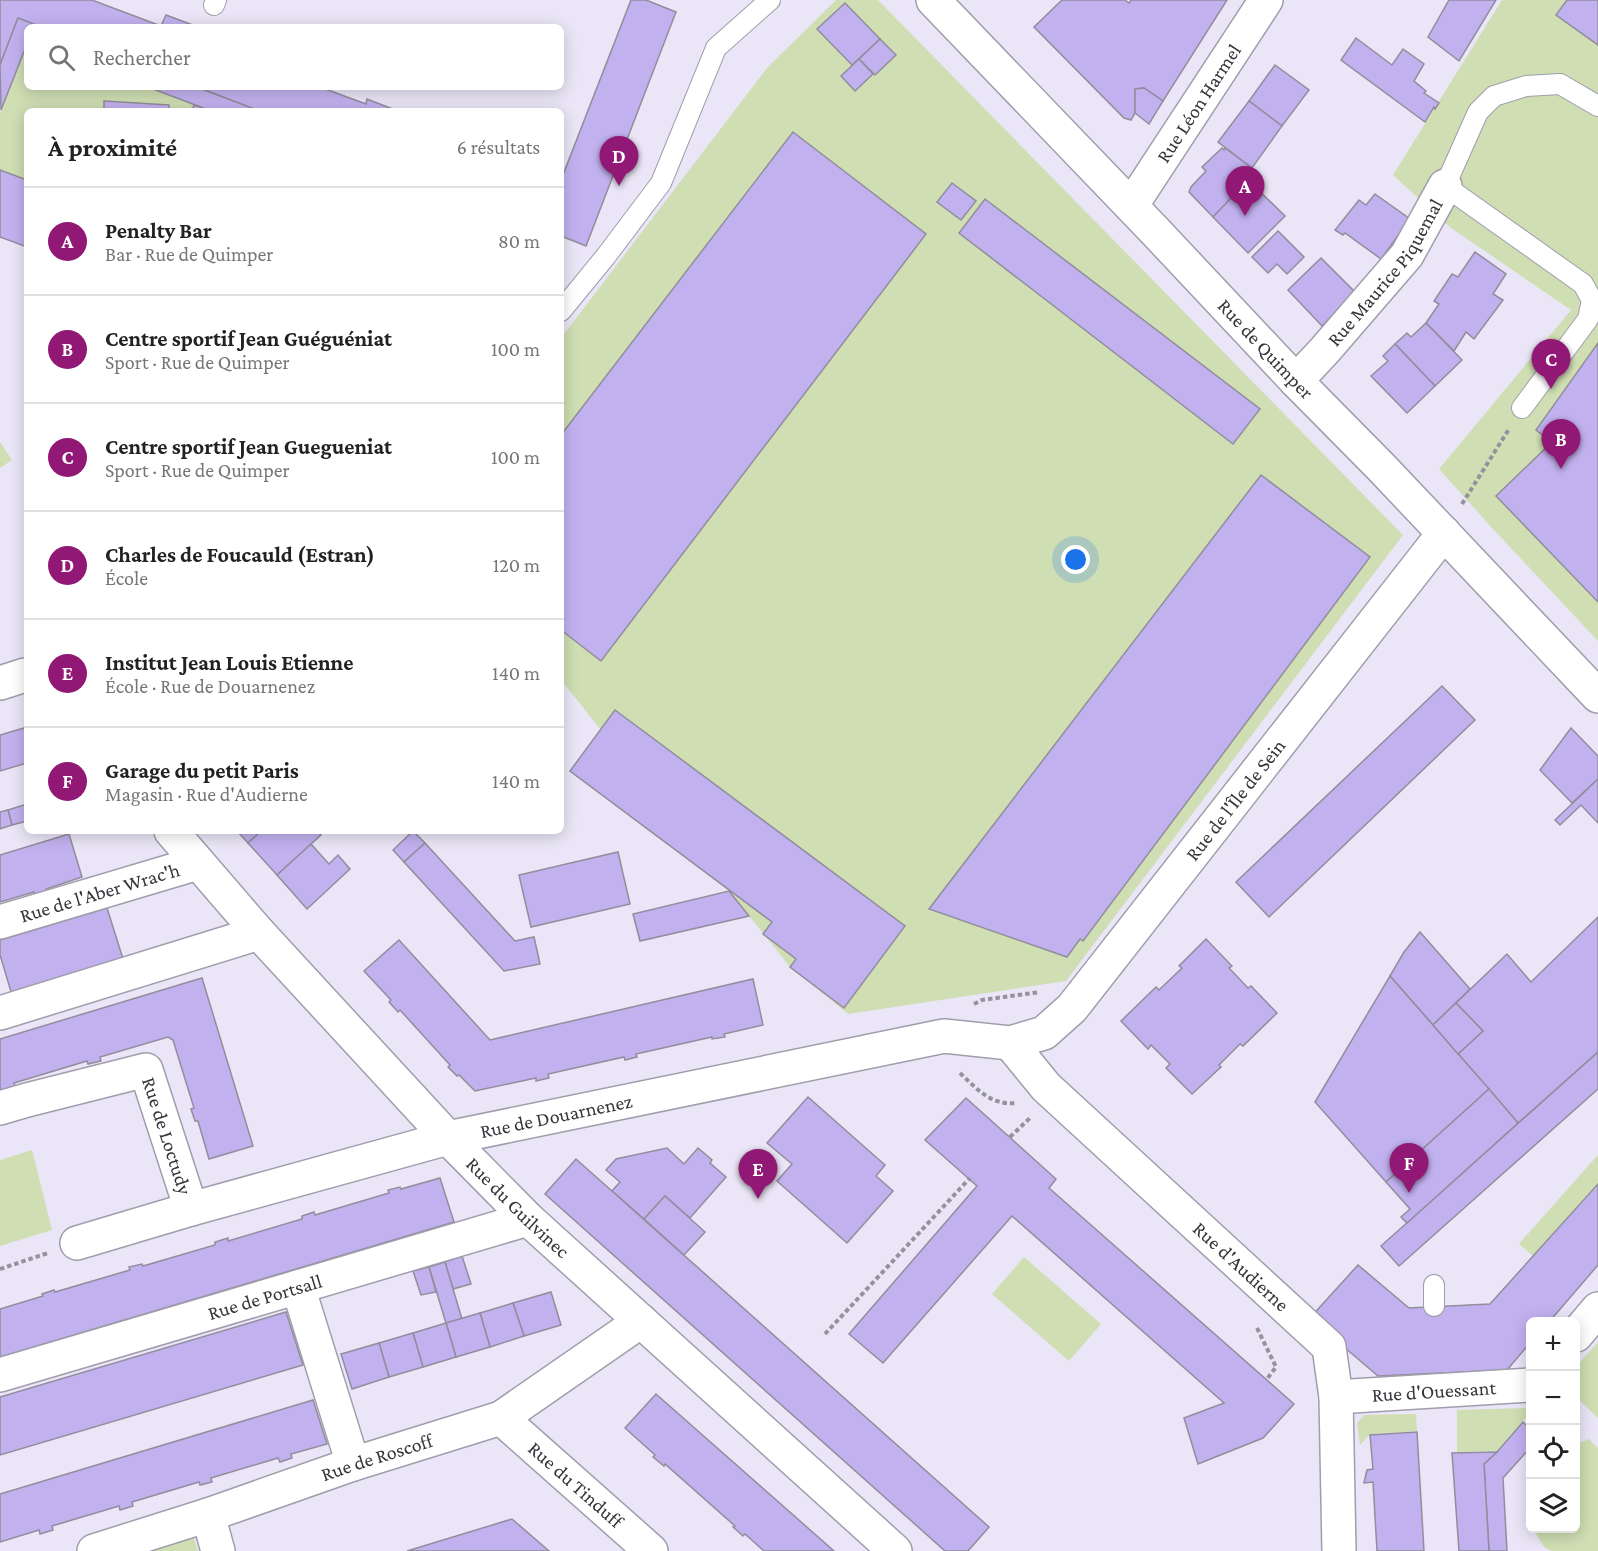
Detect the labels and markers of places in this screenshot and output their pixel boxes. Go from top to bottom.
pin: D [600,136,638,186]
pin: A [1226,166,1264,216]
pin: C [1532,340,1570,389]
pin: B [1542,420,1580,469]
pin: F [1390,1144,1428,1193]
pin: E [738,1150,777,1199]

